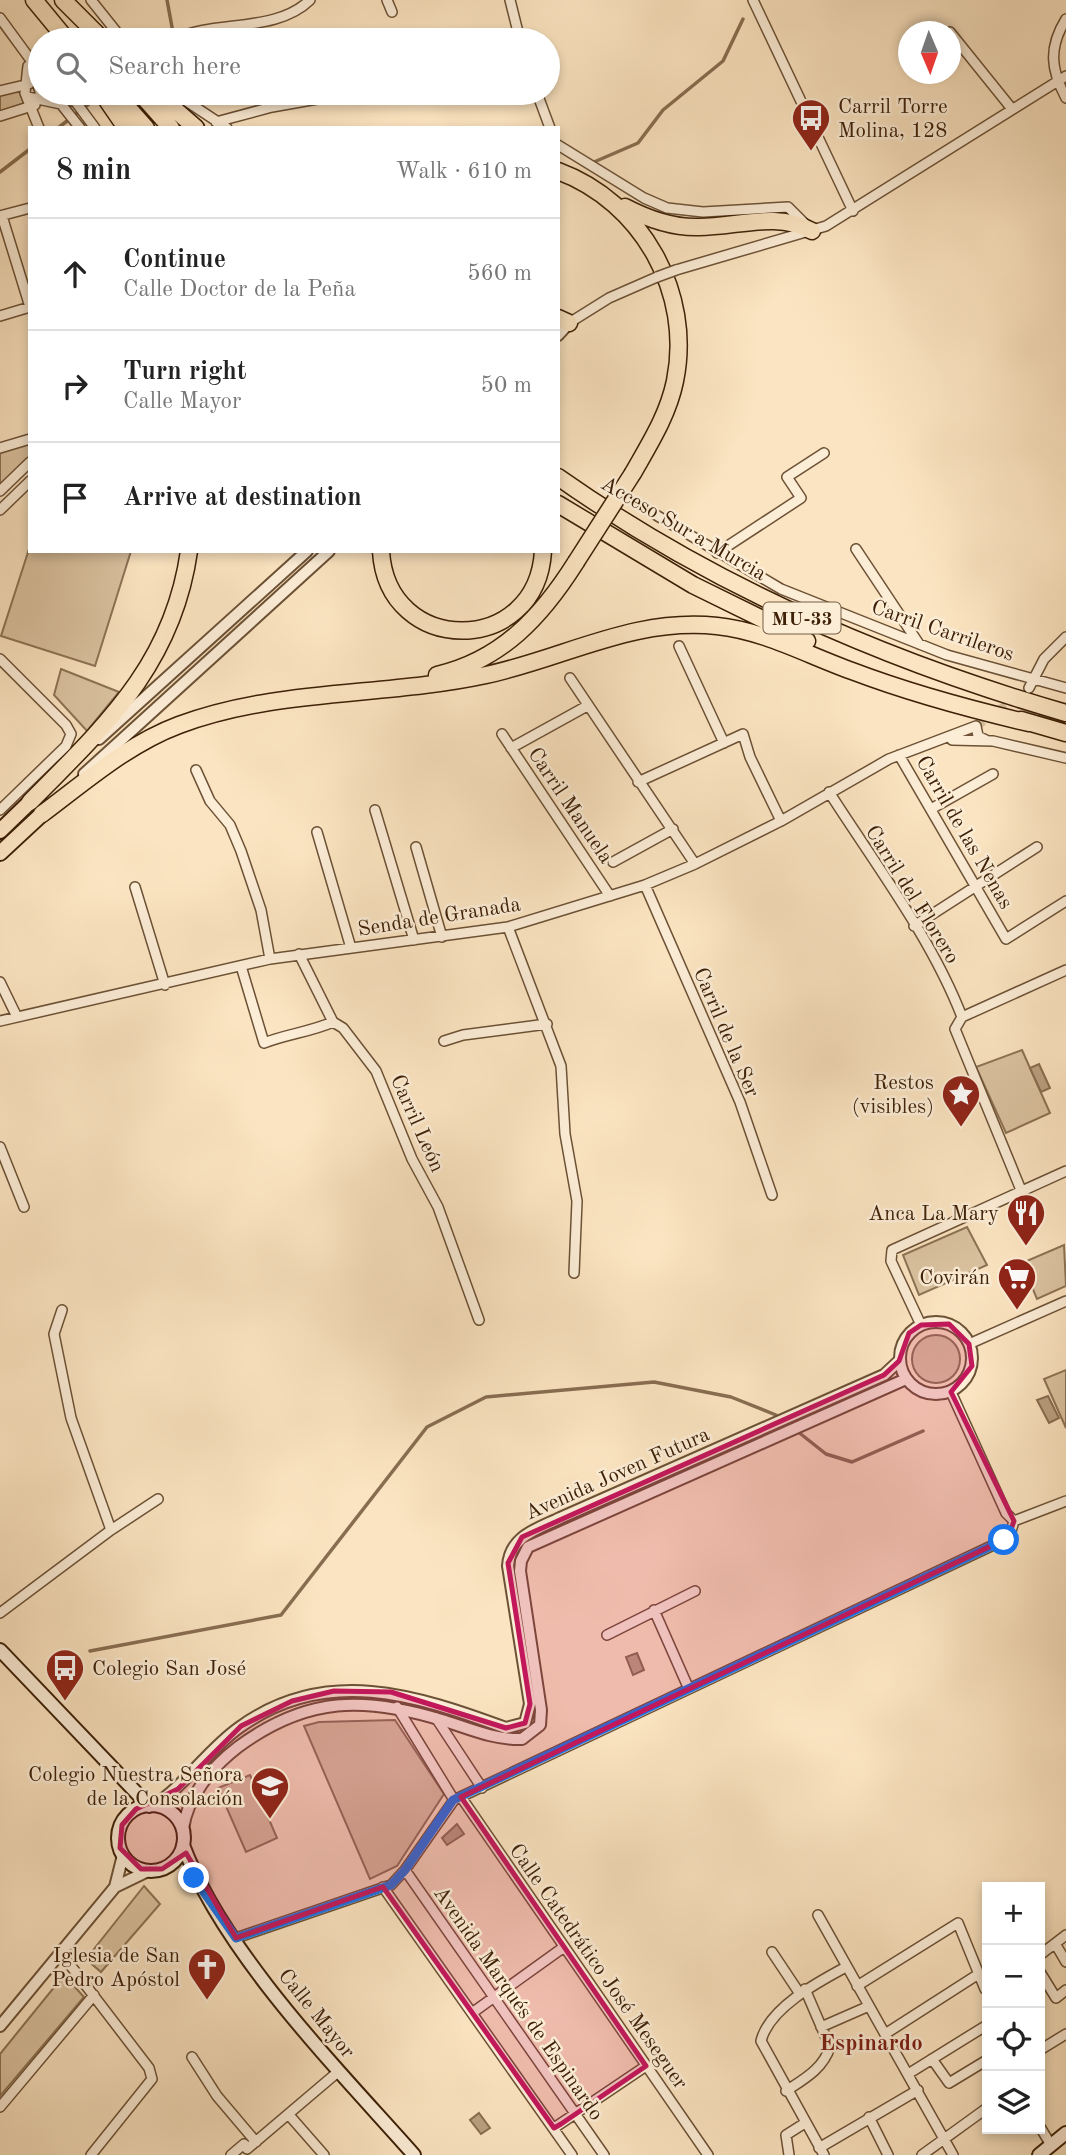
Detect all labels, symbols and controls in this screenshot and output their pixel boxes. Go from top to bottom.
north arrow [898,21,961,84]
search box [28,28,560,105]
icon: search [52,48,90,86]
text: Search here [108,54,241,80]
bus stop icon: Carril Torre Molina, 128 [790,97,832,152]
place label: Carril Torre Molina, 128 [838,97,948,142]
text: 8 min [56,156,131,186]
text: Walk · 610 m [396,160,532,183]
text: Continue [123,247,226,273]
icon: ahead [56,255,94,293]
text: 560 m [467,262,532,285]
text: Calle Doctor de la Peña [123,278,356,301]
text: Turn right [123,359,246,385]
icon: right [56,367,94,405]
text: 50 m [481,374,532,397]
text: Calle Mayor [123,390,241,413]
street label: Acceso Sur a Murcia [597,473,769,585]
icon: arrive [56,479,94,517]
text: Arrive at destination [123,485,362,511]
street label: Carril Carrileros [868,597,1017,666]
road number: MU-33 [764,603,840,634]
street label: Carril Manuela [523,744,616,868]
street label: Carril de las Nenas [911,753,1016,913]
street label: Carril del Florero [861,822,963,968]
street label: Senda de Granada [356,894,522,941]
street label: Carril de la Ser [689,965,763,1101]
street label: Carril León [386,1072,447,1176]
place label: Restos (visibles) [852,1073,934,1118]
place icon: Restos (visibles) [940,1073,982,1128]
restaurant icon: Anca La Mary [1005,1192,1047,1247]
place label: Anca La Mary [868,1204,999,1225]
supermarket icon: Covirán [996,1256,1038,1311]
place label: Covirán [919,1268,990,1289]
street label: Avenida Joven Futura [522,1424,713,1525]
route start [988,1524,1019,1555]
bus stop icon: Colegio San José [44,1647,86,1702]
place label: Colegio San José [92,1659,246,1680]
place label: Colegio Nuestra Señora de la Consolación [28,1765,243,1810]
school or university icon: Colegio Nuestra Señora de la Consolación [249,1765,291,1820]
street label: Calle Catedrático José Meseguer [505,1840,691,2094]
route end [178,1862,209,1893]
map controls [982,1882,1045,2134]
button: + [982,1882,1045,1945]
street label: Avenida Marqués de Espinardo [429,1883,607,2125]
button: − [982,1945,1045,2008]
place label: Iglesia de San Pedro Apóstol [51,1946,180,1991]
church icon: Iglesia de San Pedro Apóstol [186,1946,228,2001]
street label: Calle Mayor [274,1965,358,2063]
button: locate [982,2008,1045,2071]
district label: Espinardo [819,2032,923,2055]
button: layers [982,2071,1045,2134]

